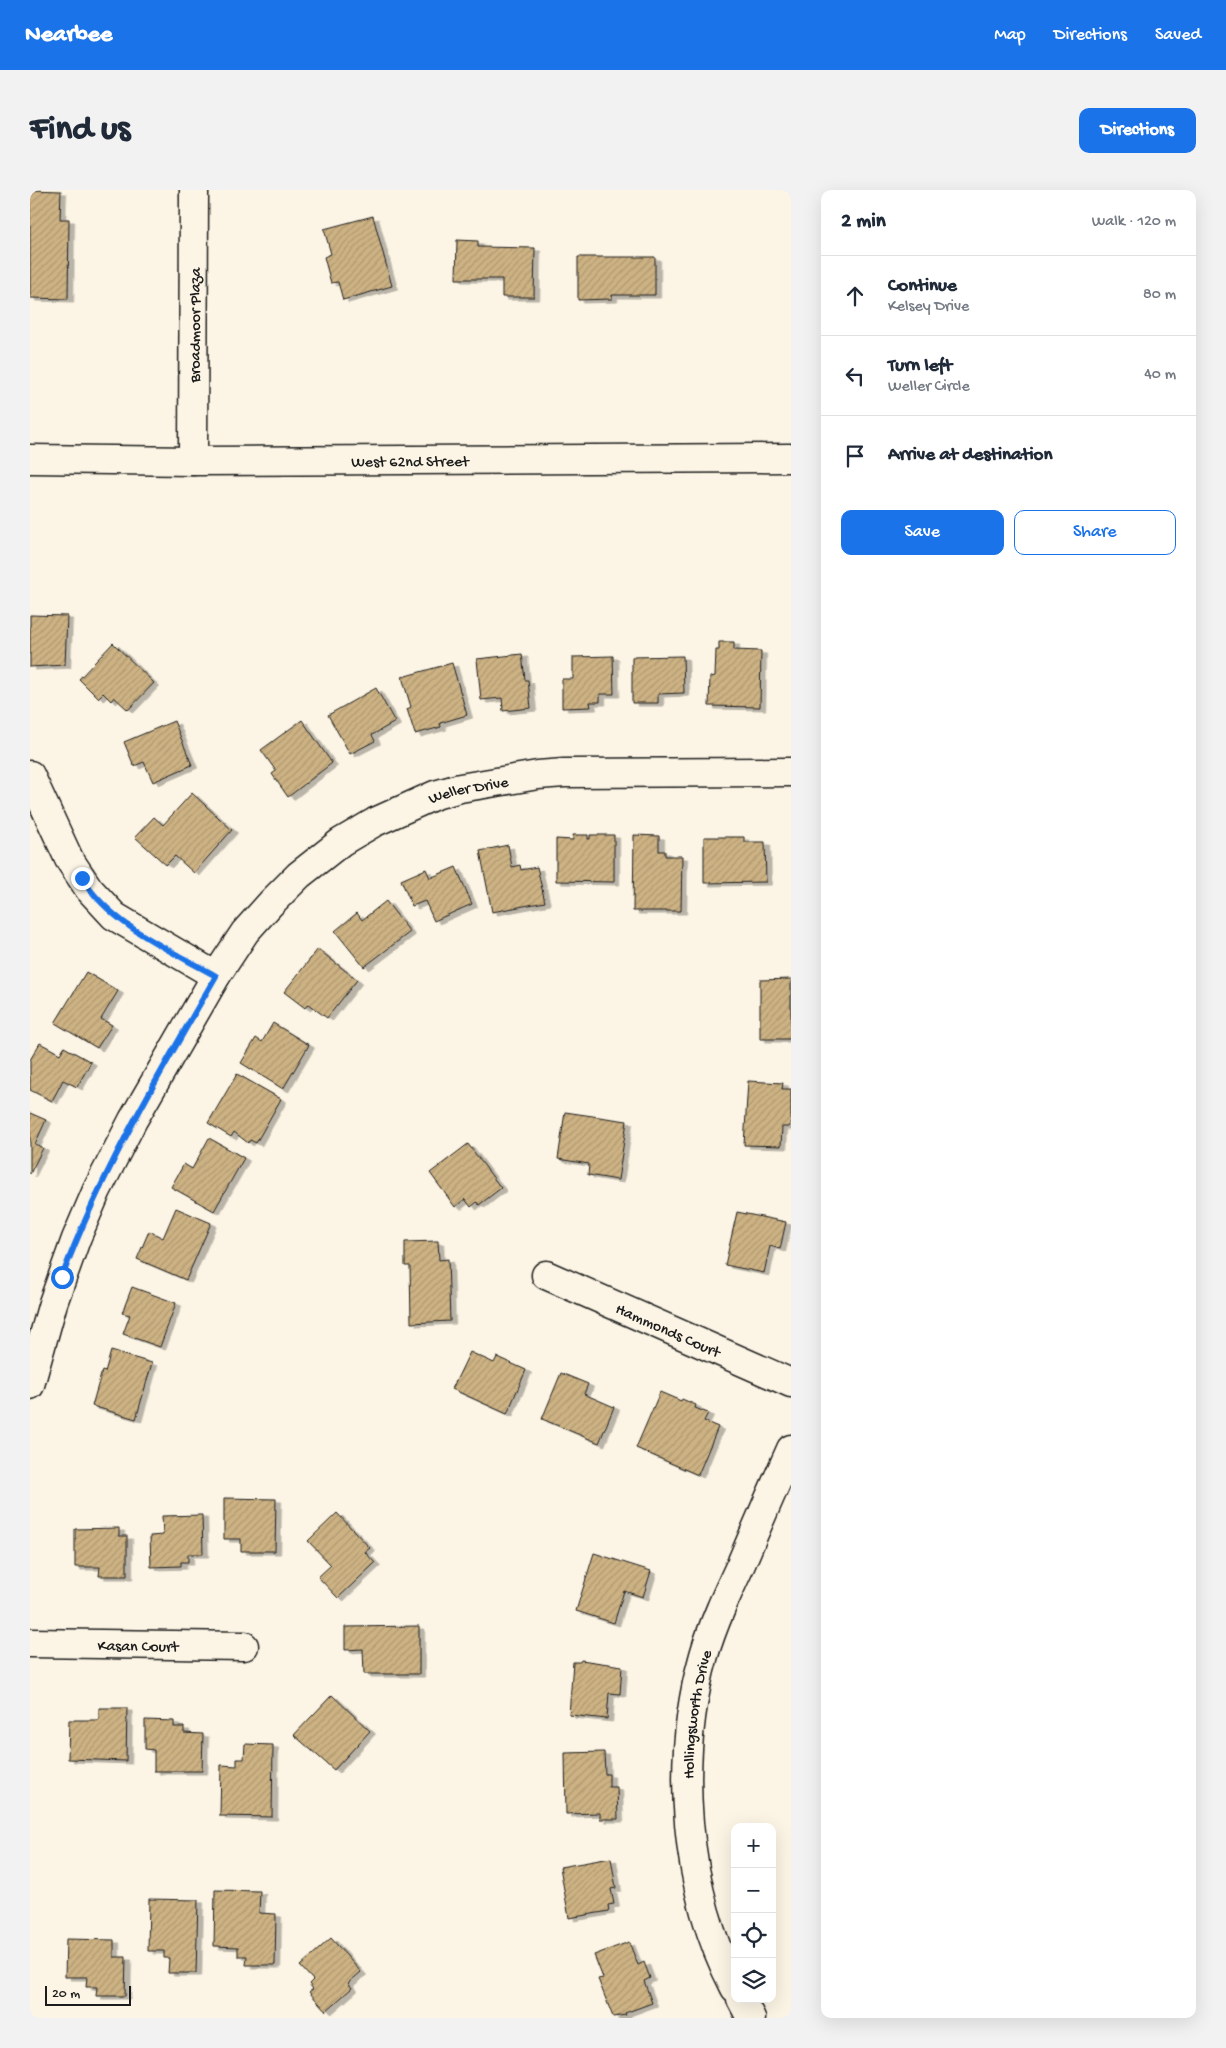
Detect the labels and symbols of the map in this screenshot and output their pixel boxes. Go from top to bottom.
street label: Broadmoor Plaza [187,266,207,384]
street label: West 62nd Street [351,454,470,473]
street label: Weller Drive [426,774,511,810]
route end [71,867,94,890]
route start [51,1266,74,1289]
street label: Hammonds Court [612,1301,724,1364]
street label: Kasan Court [98,1638,180,1658]
street label: Hollingsworth Drive [681,1647,718,1779]
scale bar [45,1983,131,2006]

